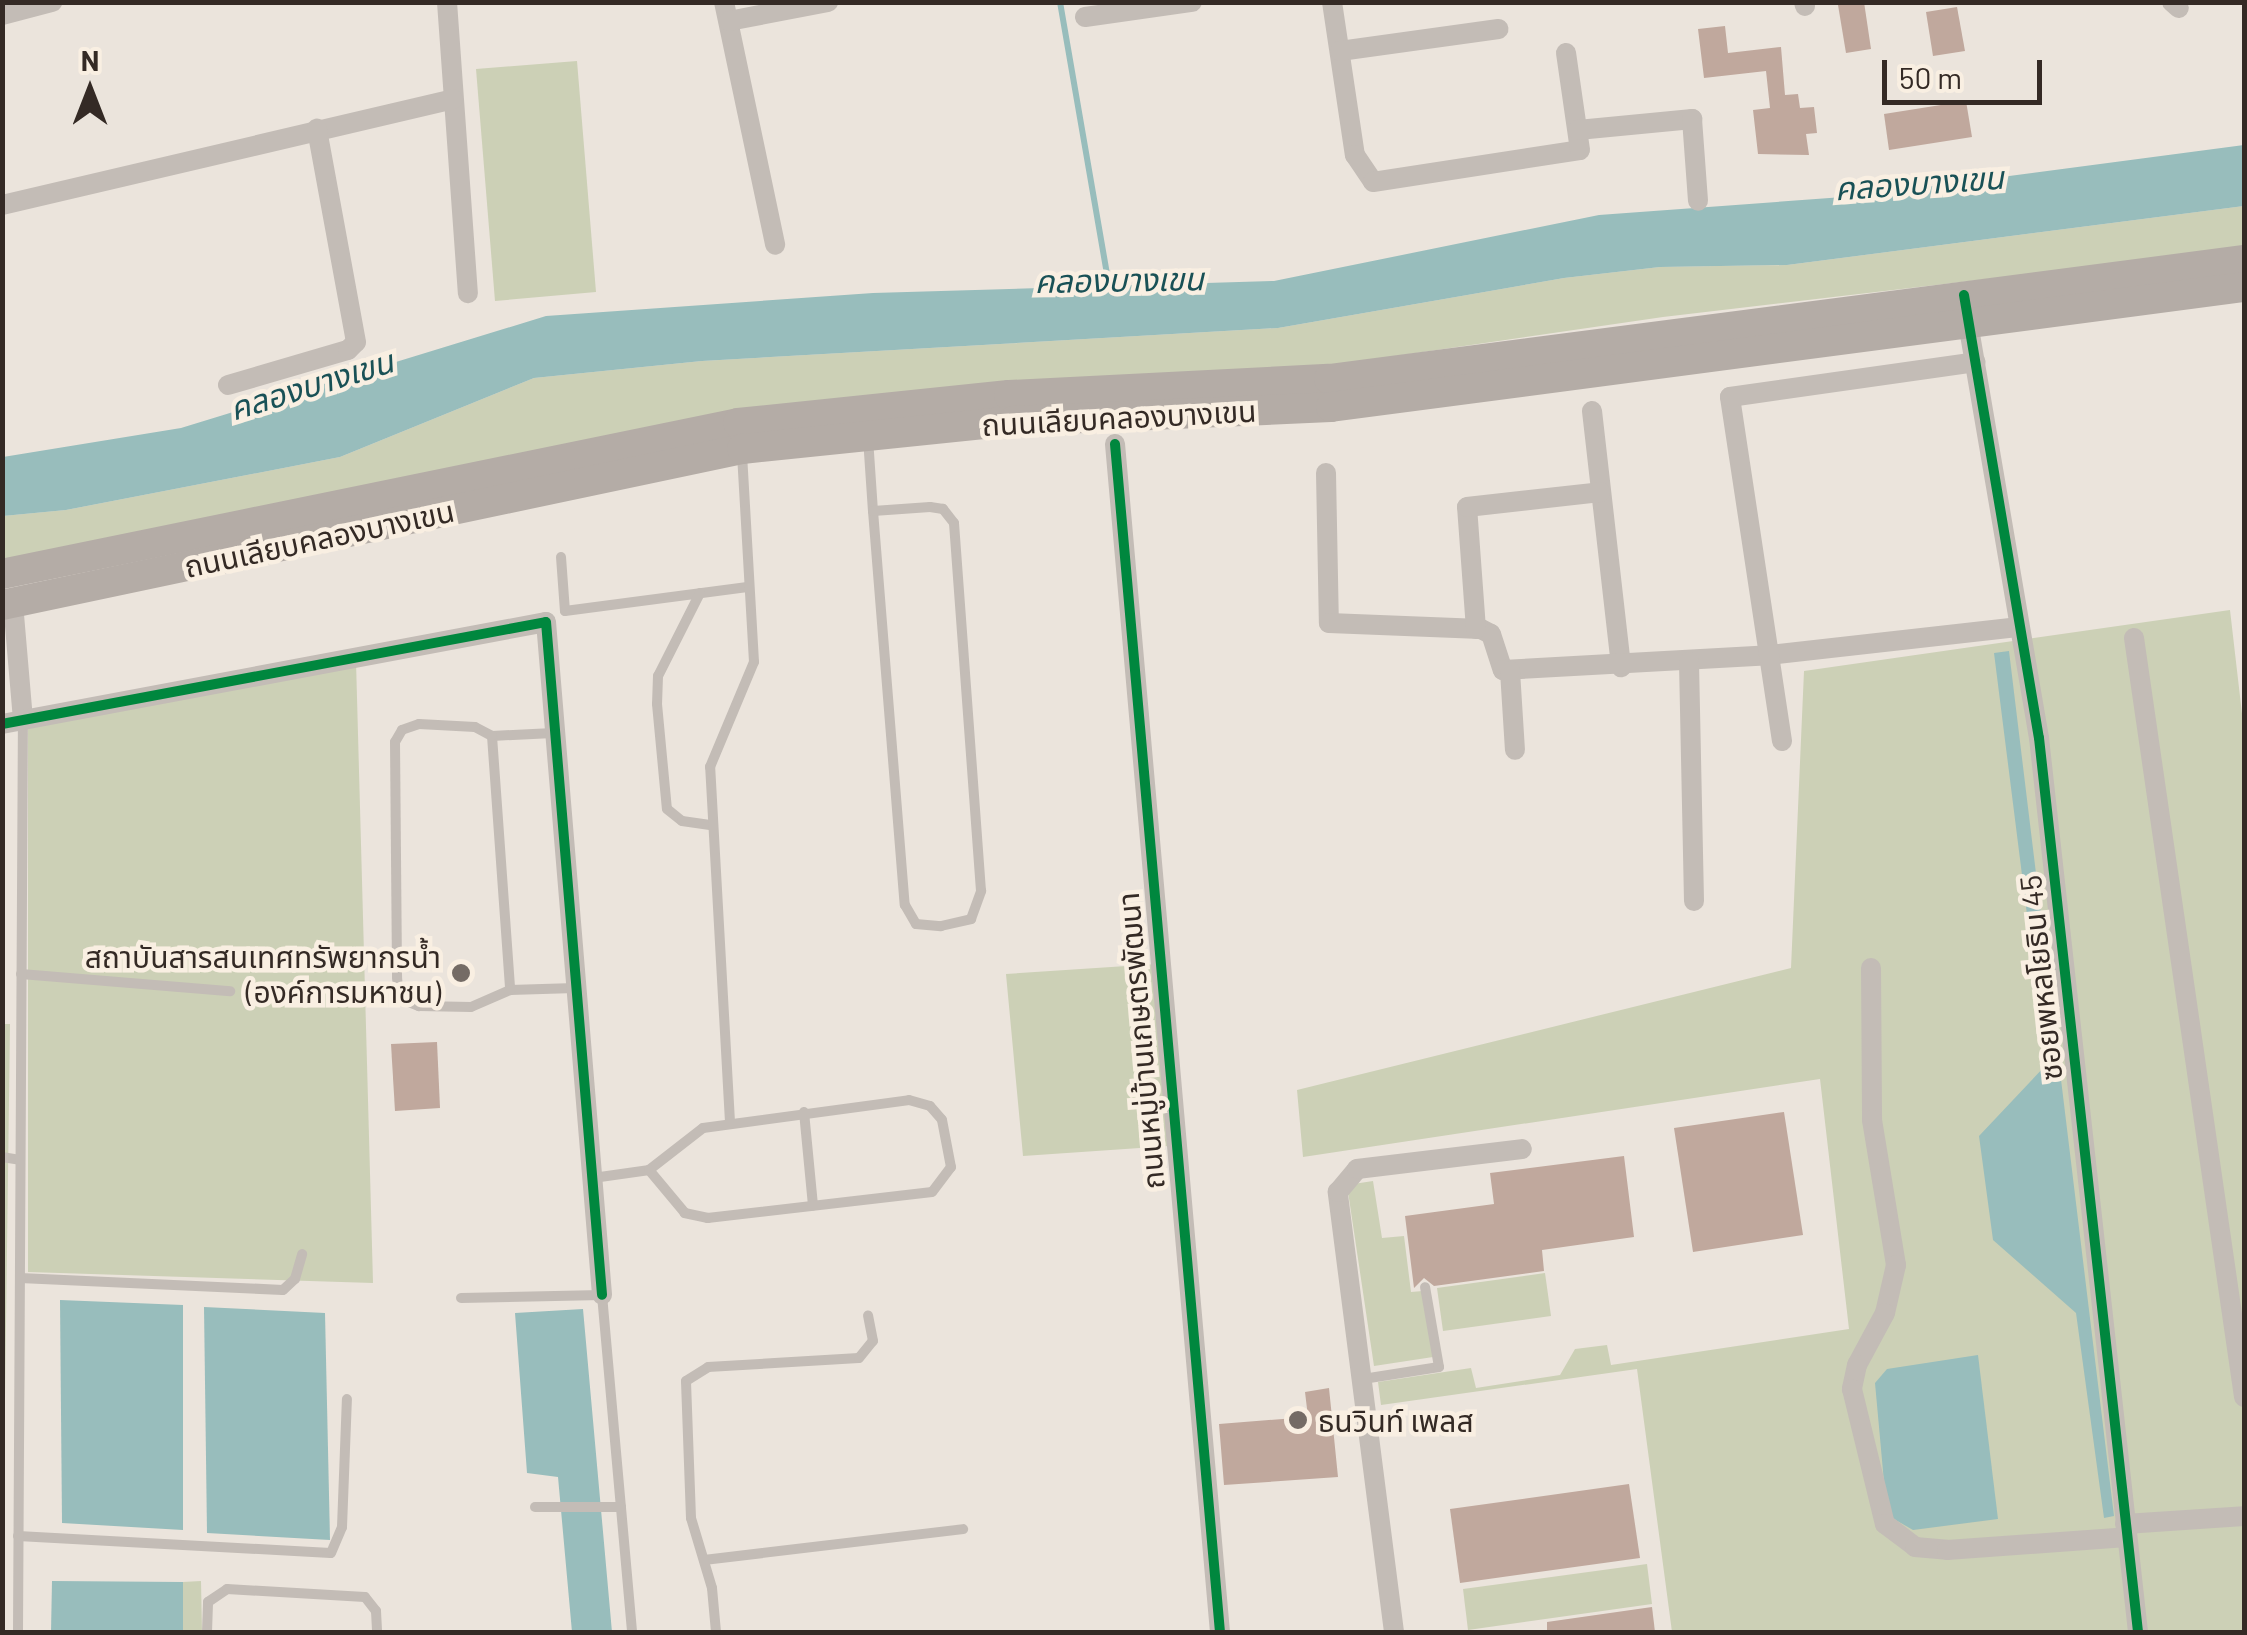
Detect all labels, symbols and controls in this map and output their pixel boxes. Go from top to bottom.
north arrow [40,40,140,140]
scale bar [1887,40,2047,102]
text: N [81,43,99,77]
text: 50 m [1899,59,1962,95]
water label: คลองบางเขน [1833,157,2005,207]
water label: คลองบางเขน [1034,258,1204,300]
water label: คลองบางเขน [225,341,397,427]
street label: ถนนเลียบคลองบางเขน [981,392,1257,442]
street label: ถนนเลียบคลองบางเขน [181,492,457,584]
street label: ซอยพหลโยธิน 45 [2011,874,2069,1082]
street label: ถนนหมู่บ้านเกษตรพัฒนา [1109,891,1171,1191]
place label: สถาบันสารสนเทศทรัพยากรน้ำ (องค์การมหาชน) [85,938,441,1008]
marker: สถาบันสารสนเทศทรัพยากรน้ำ (องค์การมหาชน) [450,962,472,984]
place label: ธนวินท์ เพลส [1318,1402,1474,1438]
marker: ธนวินท์ เพลส [1287,1409,1309,1431]

